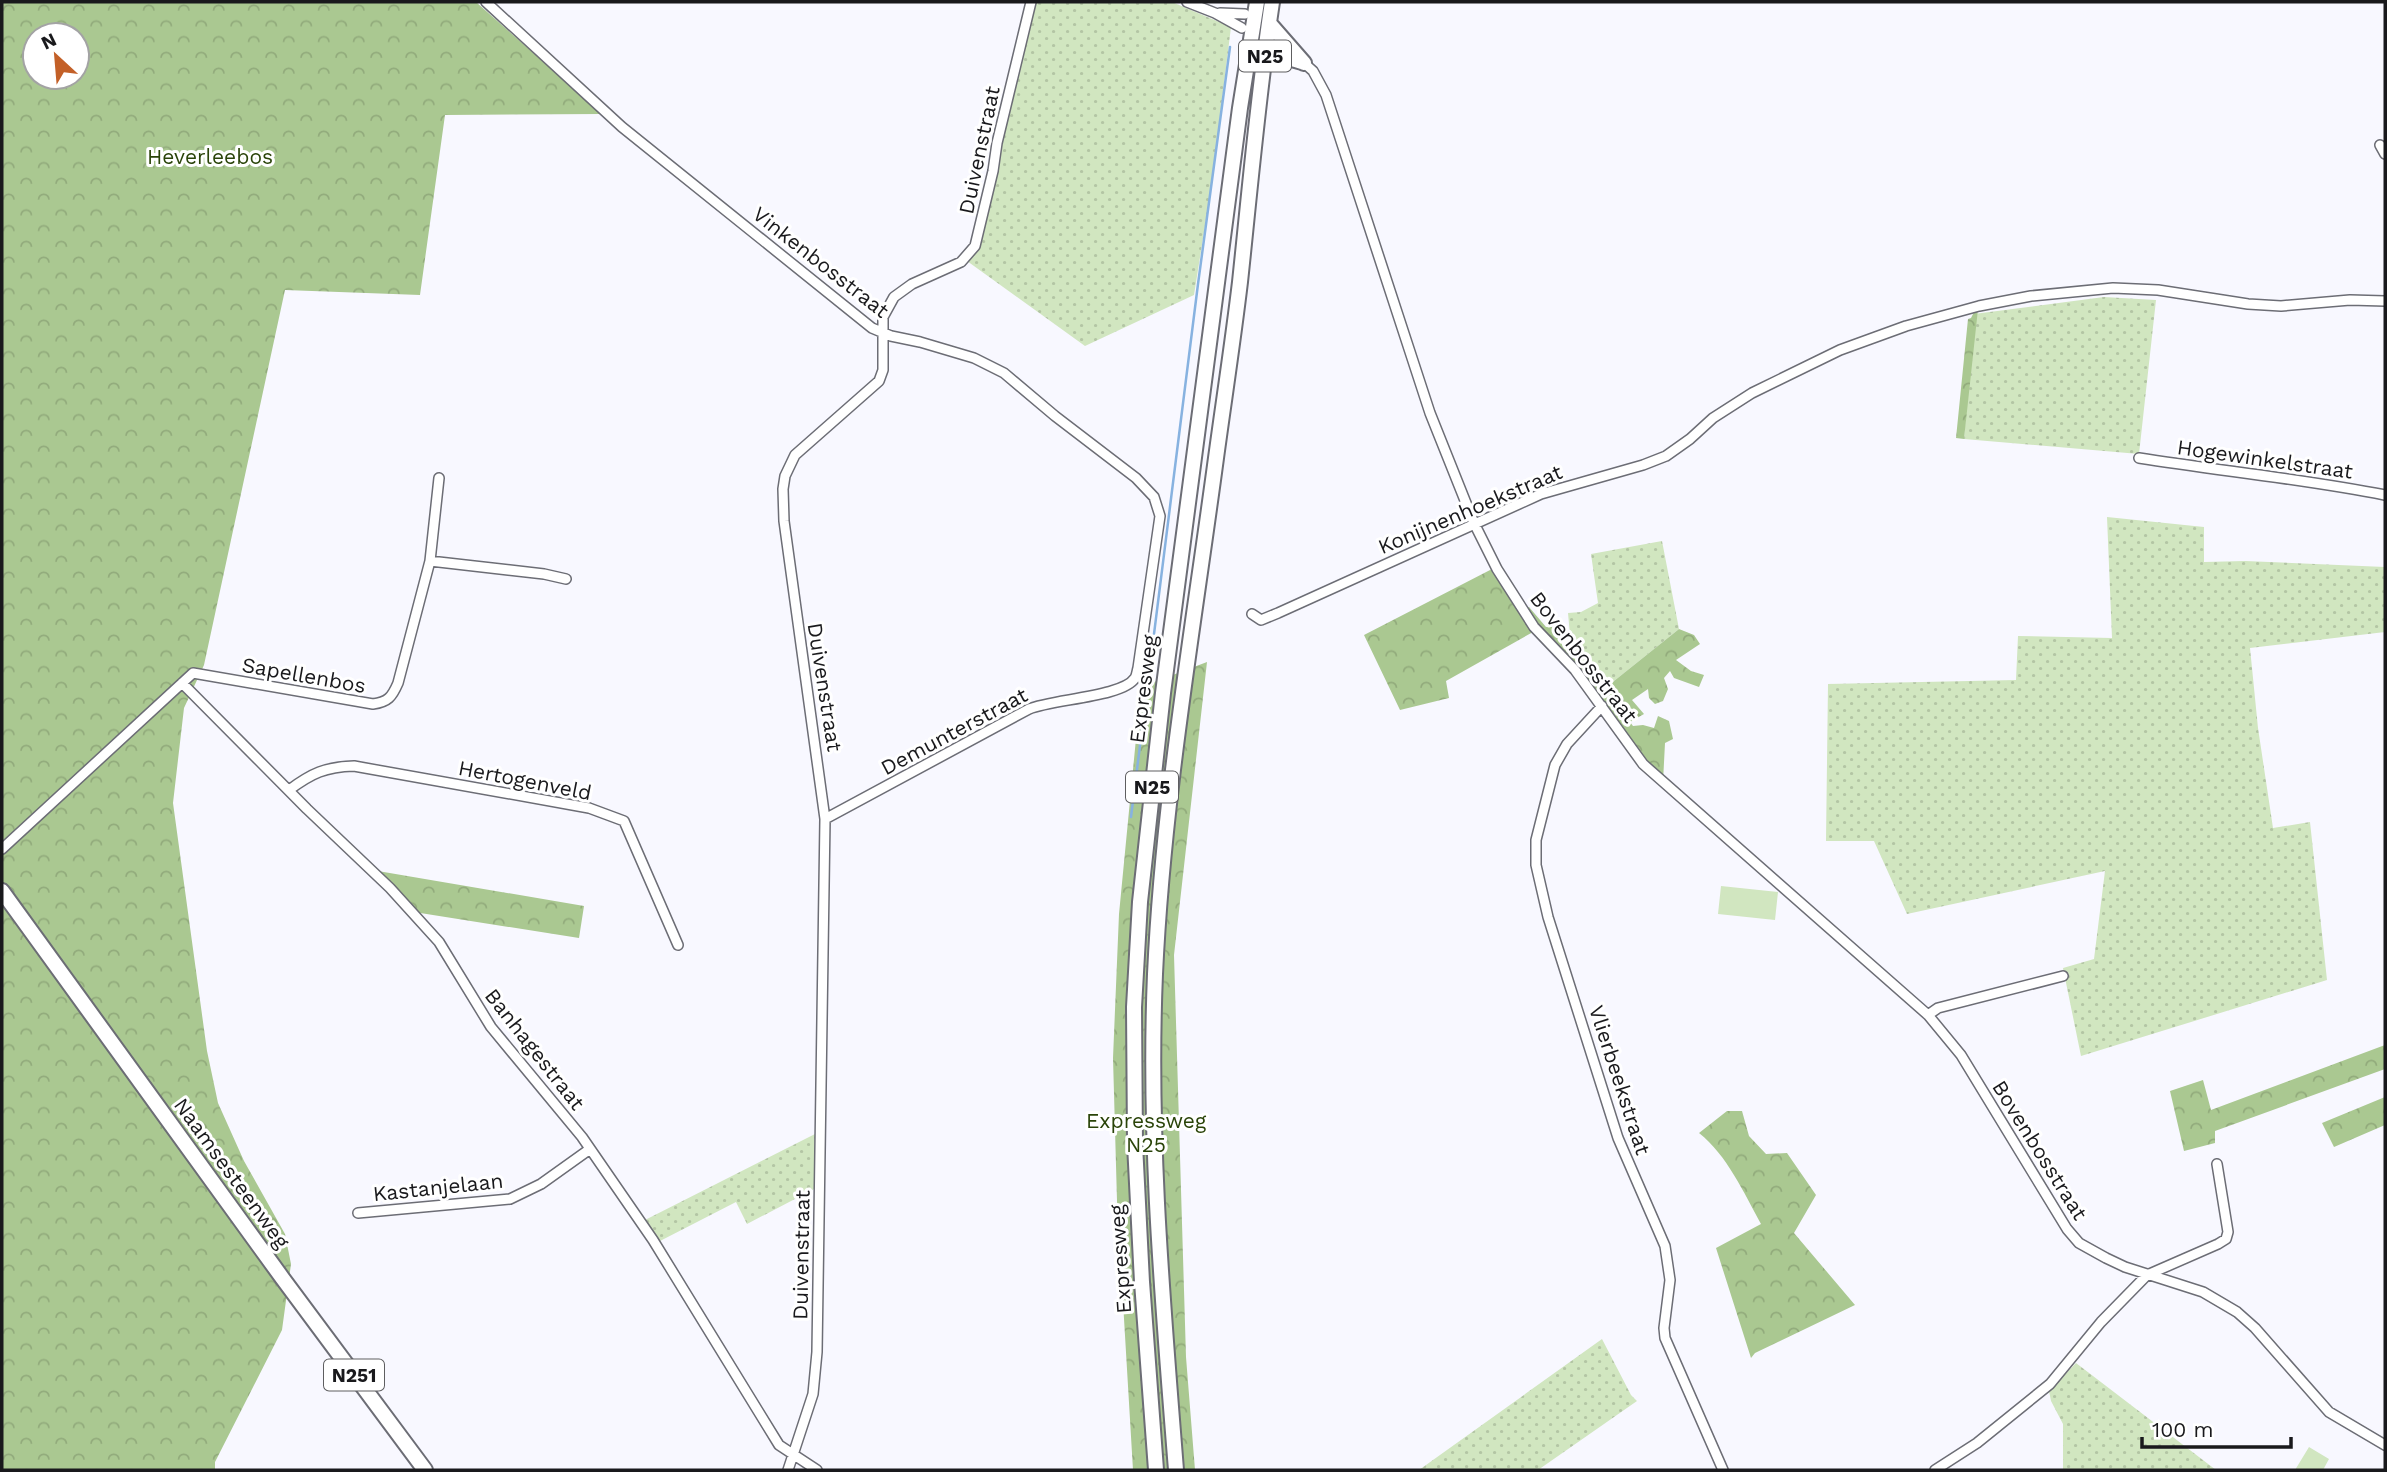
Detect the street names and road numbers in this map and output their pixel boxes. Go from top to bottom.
road number: N25 [1239,40,1291,72]
street label: Duivenstraat [953,84,1005,216]
street label: Vinkenbosstraat [748,201,894,323]
street label: Hogewinkelstraat [2175,434,2355,484]
street label: Konijnenhoekstraat [1374,459,1566,559]
street label: Bovenbosstraat [1525,586,1643,728]
street label: Duivenstraat [802,621,848,753]
street label: Expresweg [1124,633,1162,745]
street label: Sapellenbos [240,652,368,698]
street label: Demunterstraat [876,682,1032,780]
street label: Hertogenveld [456,755,594,805]
road number: N25 [1126,772,1178,802]
street label: Banhagestraat [480,983,590,1115]
street label: Vlierbeekstraat [1584,1002,1656,1158]
street label: Bovenbosstraat [1987,1076,2093,1224]
street label: Naamsesteenweg [169,1093,295,1254]
street label: Kastanjelaan [372,1168,504,1206]
street label: Duivenstraat [787,1190,815,1320]
street label: Expresweg [1104,1203,1136,1314]
road number: N251 [324,1359,384,1390]

